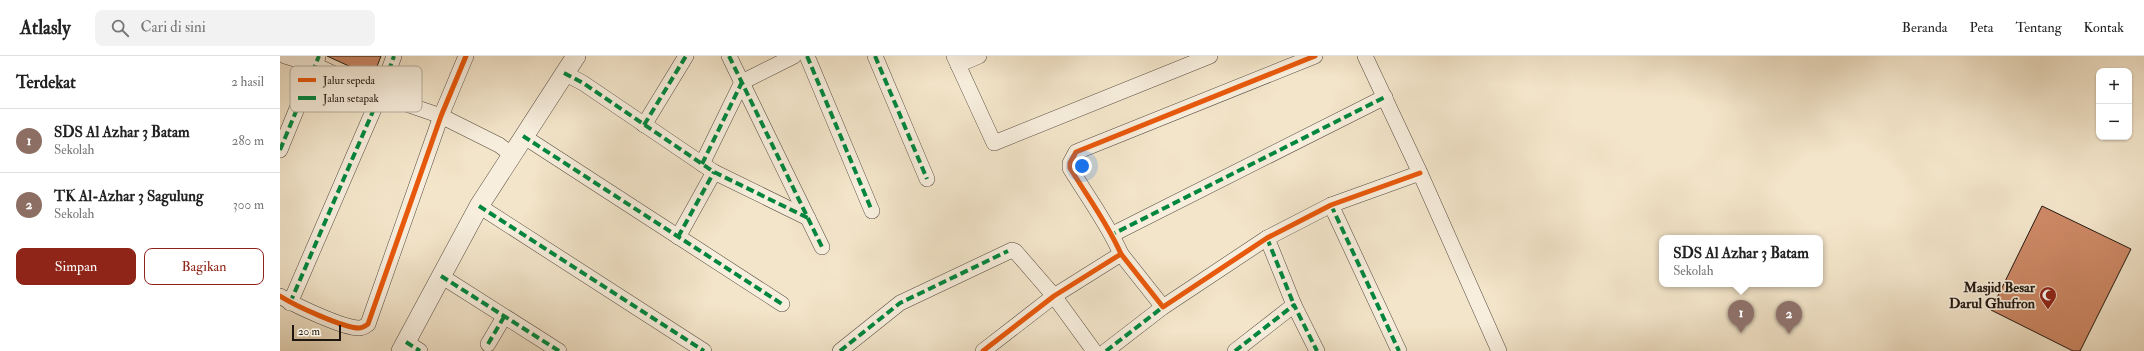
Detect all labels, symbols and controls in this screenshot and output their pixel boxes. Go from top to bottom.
search box [95,10,375,46]
text: Atlasly [20,16,71,40]
icon: search [109,17,131,39]
text: Cari di sini [141,18,206,37]
text: Beranda [1902,19,1948,36]
text: Peta [1970,19,1994,36]
text: Tentang [2016,19,2062,36]
text: Kontak [2084,19,2124,36]
legend [290,66,422,112]
map controls [2096,68,2132,140]
button: + [2096,68,2132,104]
text: Terdekat [16,72,76,93]
text: 2 hasil [231,74,264,90]
text: Jalur sepeda [322,74,376,88]
text: Jalan setapak [322,92,380,106]
button: − [2096,104,2132,140]
text: SDS Al Azhar 3 Batam [54,123,190,142]
text: 1 [27,133,31,149]
text: 280 m [232,133,264,149]
text: Sekolah [54,142,94,158]
your location [1072,156,1092,176]
text: TK Al-Azhar 3 Sagulung [54,187,203,206]
text: 2 [26,197,32,213]
text: 300 m [233,197,264,213]
text: Sekolah [54,206,94,222]
popup [1659,235,1823,287]
text: SDS Al Azhar 3 Batam [1673,244,1809,263]
button: Simpan [16,248,136,285]
button: Bagikan [144,248,264,285]
text: Sekolah [1673,263,1713,279]
place label: Masjid Besar Darul Ghufron [1949,279,2036,312]
mosque icon: Masjid Besar Darul Ghufron [2038,285,2058,310]
pin: 1 [1728,300,1754,333]
pin: 2 [1776,301,1802,334]
scale bar [292,323,341,342]
text: 20 m [298,325,320,338]

